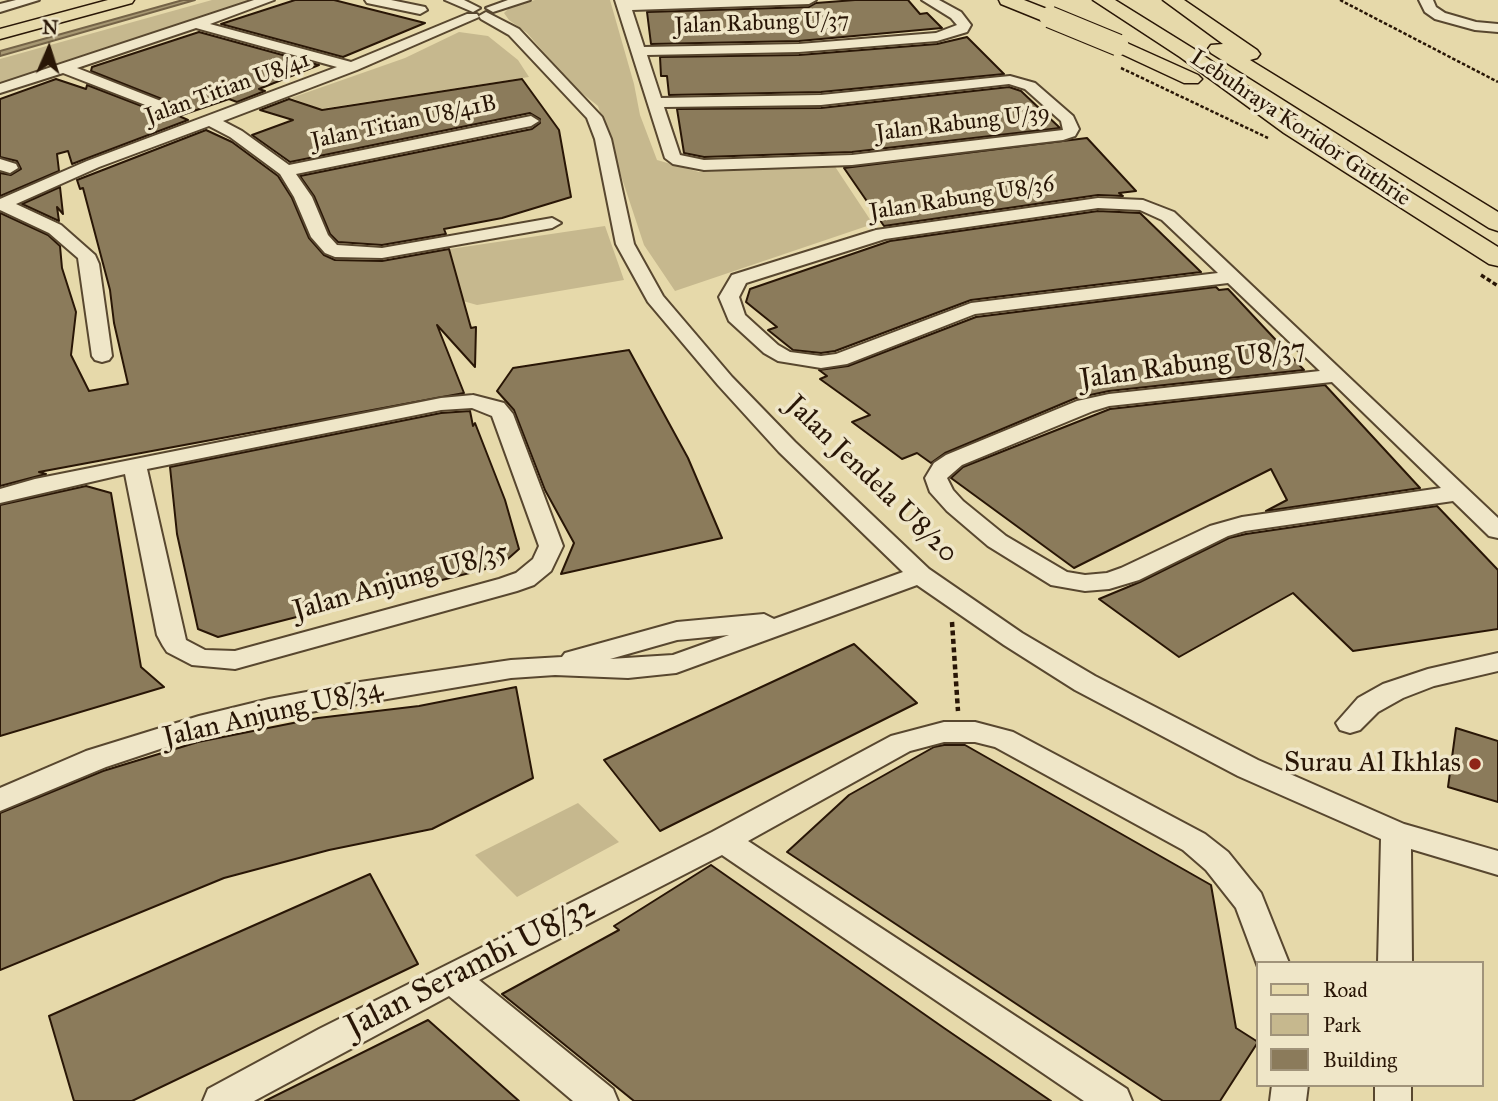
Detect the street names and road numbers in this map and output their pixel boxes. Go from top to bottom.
street label: Jalan Rabung U/37 [674,7,850,41]
street label: Lebuhraya Koridor Guthrie [1185,45,1415,213]
street label: Jalan Titian U8/41 [142,46,314,132]
street label: Jalan Titian U8/41B [309,90,499,156]
street label: Jalan Rabung U/39 [874,100,1052,148]
street label: Jalan Rabung U8/36 [868,171,1056,227]
street label: Jalan Rabung U8/37 [1078,333,1308,397]
street label: Jalan Jendela U8/20 [778,389,964,571]
street label: Jalan Anjung U8/35 [290,535,512,629]
street label: Jalan Anjung U8/34 [160,672,386,756]
street label: Jalan Serambi U8/32 [340,888,602,1048]

